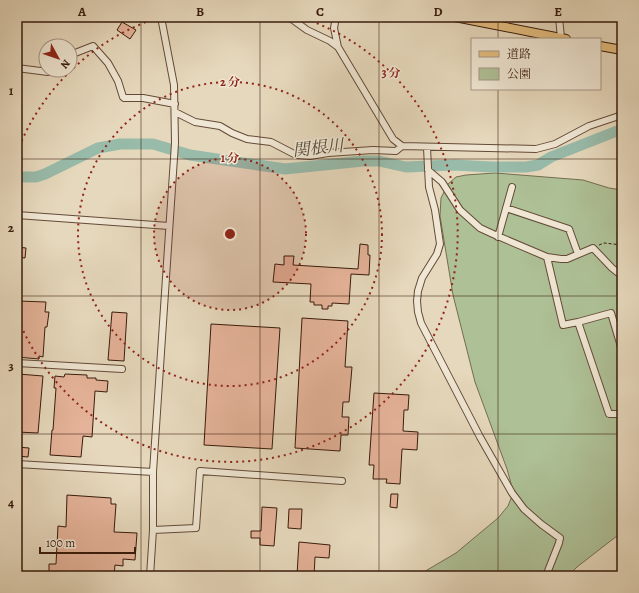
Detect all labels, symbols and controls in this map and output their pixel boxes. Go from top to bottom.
text: A [77,3,87,20]
text: B [196,3,204,20]
text: C [316,3,324,20]
text: D [433,3,443,20]
text: E [554,3,562,20]
north arrow [38,38,78,78]
legend [471,38,601,90]
text: 道路 [507,46,531,62]
text: N [57,56,74,72]
text: 3 分 [381,65,401,81]
text: 公園 [507,66,531,82]
text: 2 分 [220,74,240,90]
text: 1 [9,82,14,99]
water label: 関根川 [291,134,347,162]
text: 1 分 [221,150,239,166]
text: 2 [8,219,15,236]
centre of rings [223,227,237,241]
text: 3 [8,357,14,374]
text: 4 [8,494,14,511]
scale bar [40,529,135,555]
text: 100 m [46,535,75,551]

